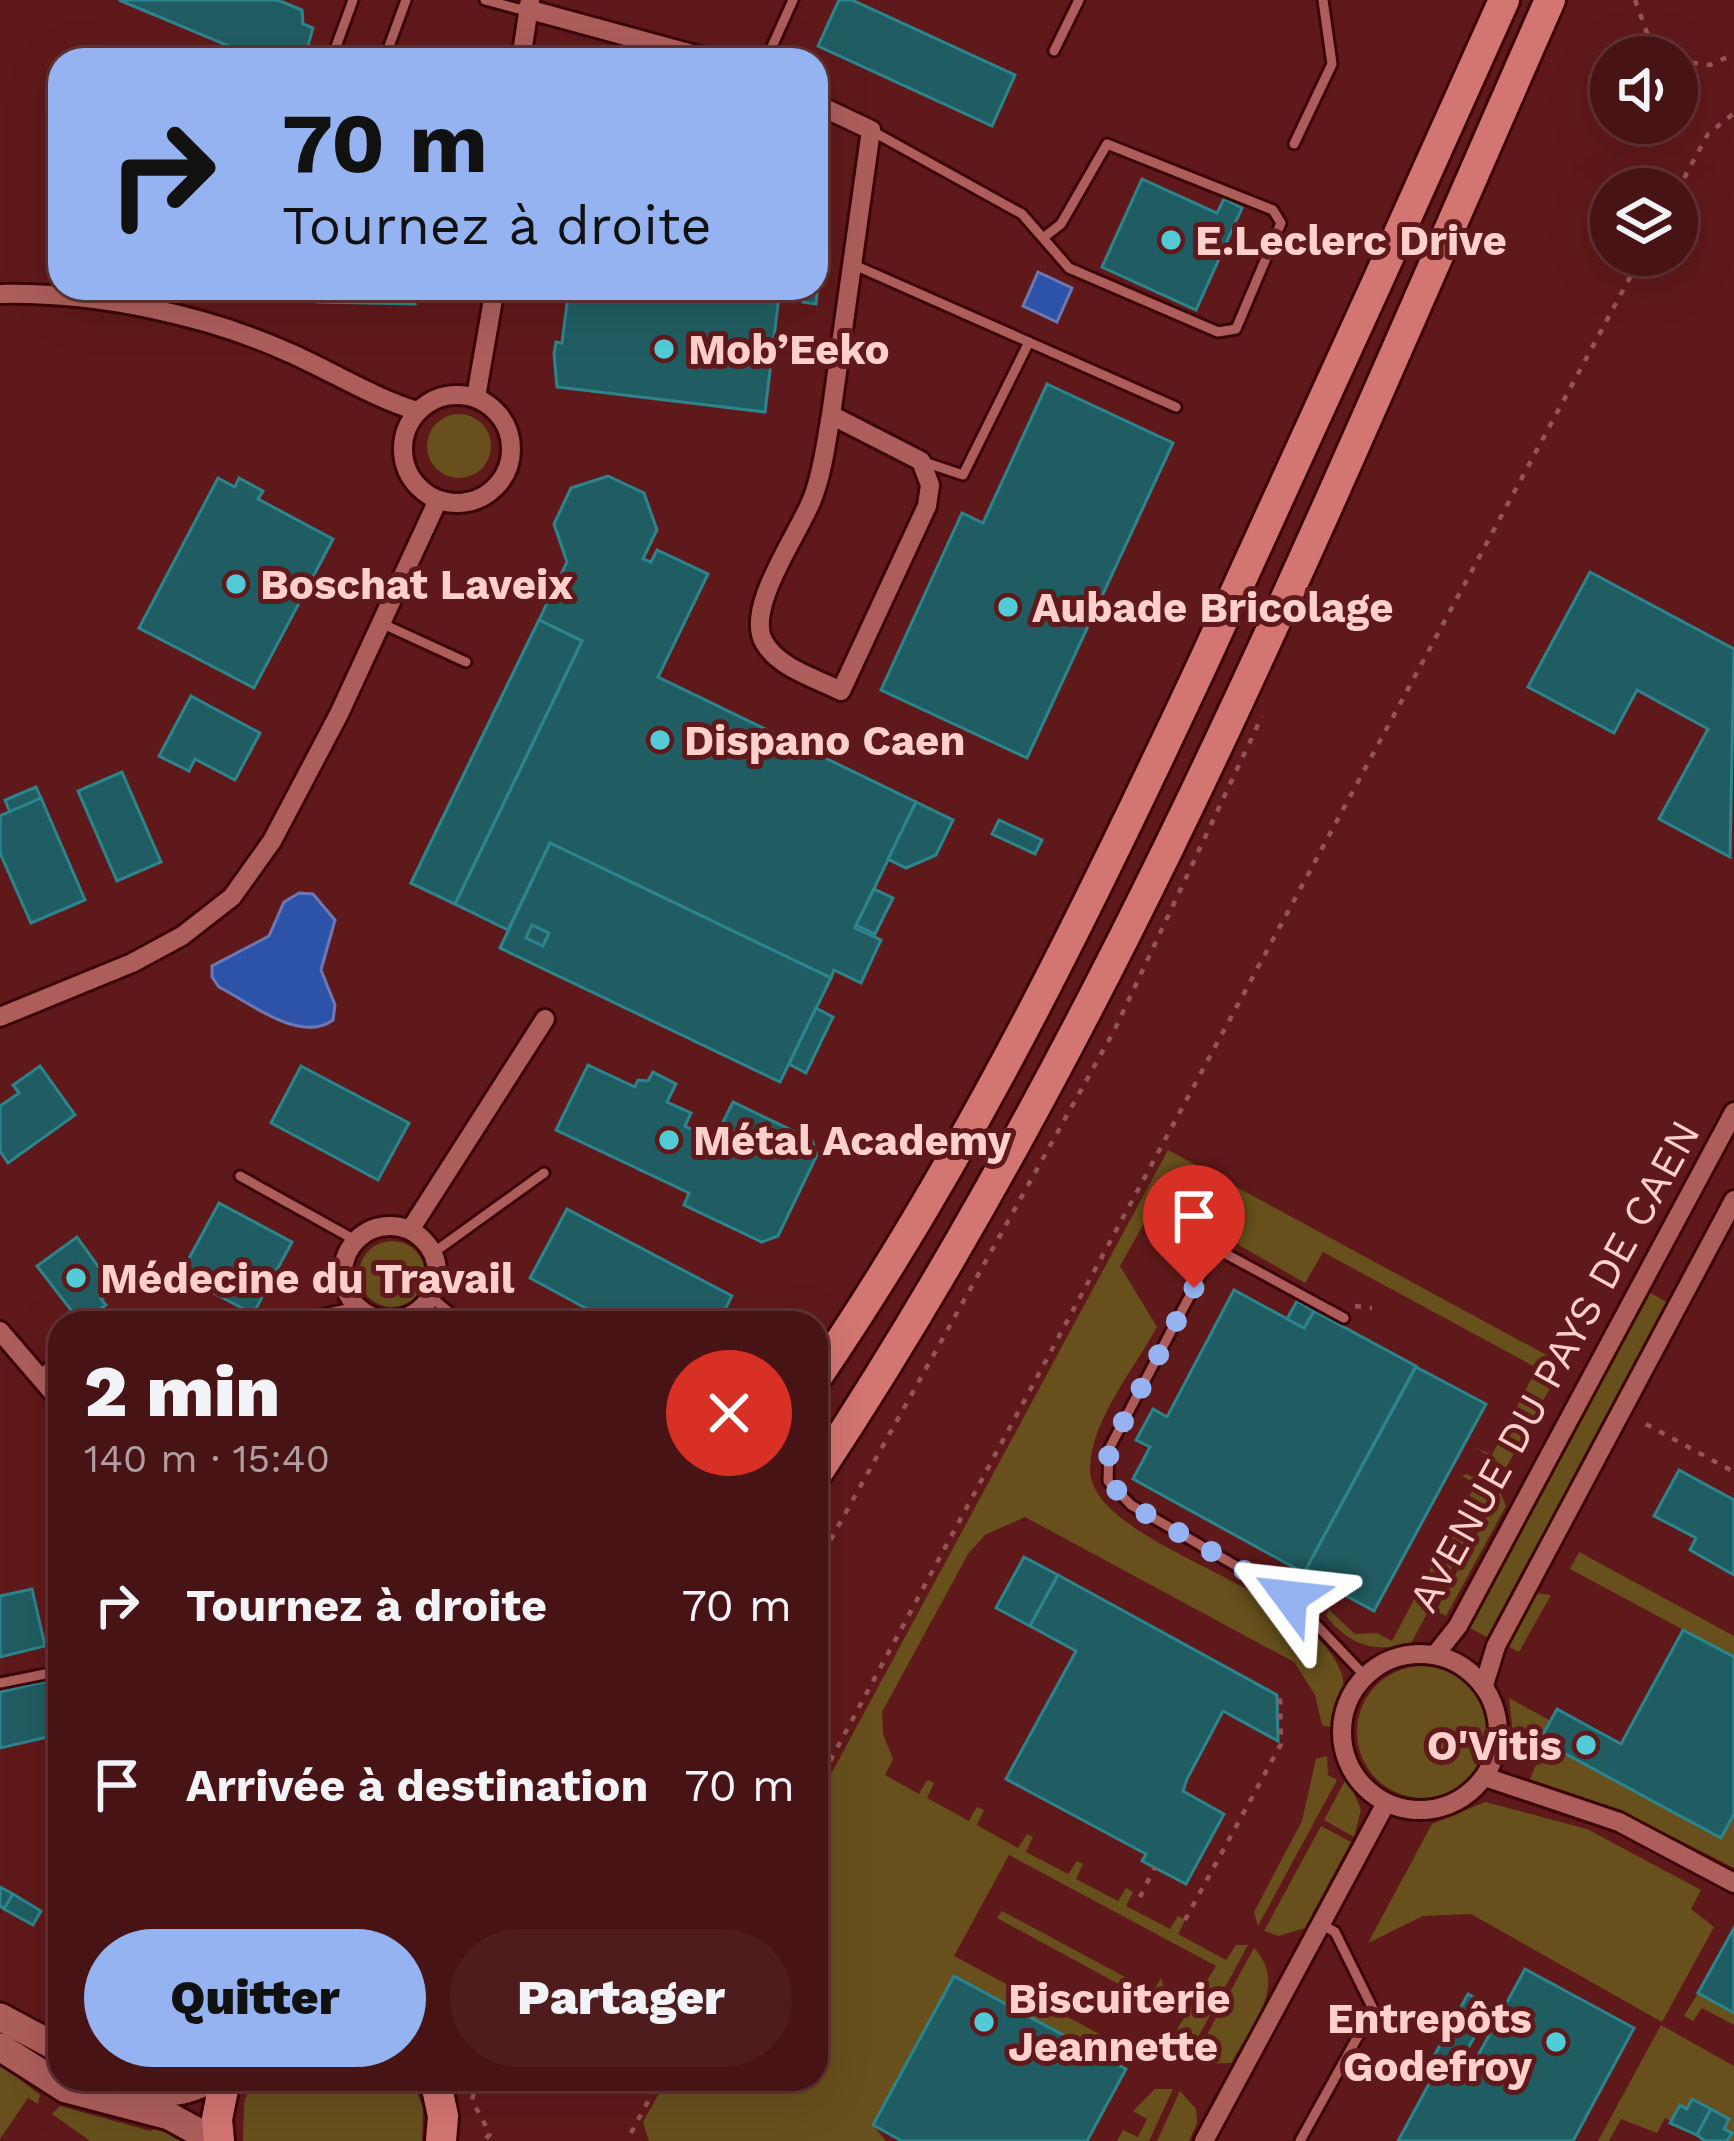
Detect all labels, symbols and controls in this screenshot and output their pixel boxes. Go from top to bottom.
map controls [1590,36,1698,276]
button: sound [1590,36,1698,144]
text: 70 m [282,94,488,192]
icon: right [84,96,240,252]
button: layers [1590,168,1698,276]
text: Tournez à droite [282,194,712,257]
place label: E.Leclerc Drive [1195,216,1507,265]
marker: E.Leclerc Drive [1158,227,1184,253]
place label: Mob’Eeko [688,325,890,374]
marker: Mob’Eeko [651,336,677,362]
place label: Boschat Laveix [260,560,573,609]
marker: Boschat Laveix [223,571,249,597]
place label: Aubade Bricolage [1032,583,1394,632]
marker: Aubade Bricolage [995,594,1021,620]
place label: Dispano Caen [684,716,965,765]
marker: Dispano Caen [647,727,673,753]
street label: AVENUE DU PAYS DE CAEN [1398,1112,1710,1620]
place label: Métal Academy [693,1116,1012,1165]
marker: Métal Academy [656,1127,682,1153]
pin [1143,1165,1245,1288]
icon: arrive [1161,1183,1227,1249]
place label: Médecine du Travail [100,1254,515,1303]
marker: Médecine du Travail [63,1265,89,1291]
text: 2 min [84,1349,280,1433]
button: close [666,1350,792,1476]
text: 140 m · 15:40 [84,1436,330,1481]
position arrow [1227,1534,1353,1660]
icon: right [84,1572,150,1638]
text: Tournez à droite [186,1579,547,1632]
text: 70 m [681,1579,792,1632]
place label: O'Vitis [1427,1721,1562,1770]
marker: O'Vitis [1573,1732,1599,1758]
icon: arrive [84,1752,150,1818]
text: Arrivée à destination [186,1759,648,1812]
text: 70 m [684,1759,795,1812]
button: Quitter [84,1929,426,2067]
button: Partager [450,1929,792,2067]
place label: Biscuiterie Jeannette [1008,1974,1231,2071]
place label: Entrepôts Godefroy [1327,1994,1532,2091]
marker: Biscuiterie Jeannette [971,2009,997,2035]
marker: Entrepôts Godefroy [1543,2029,1569,2055]

